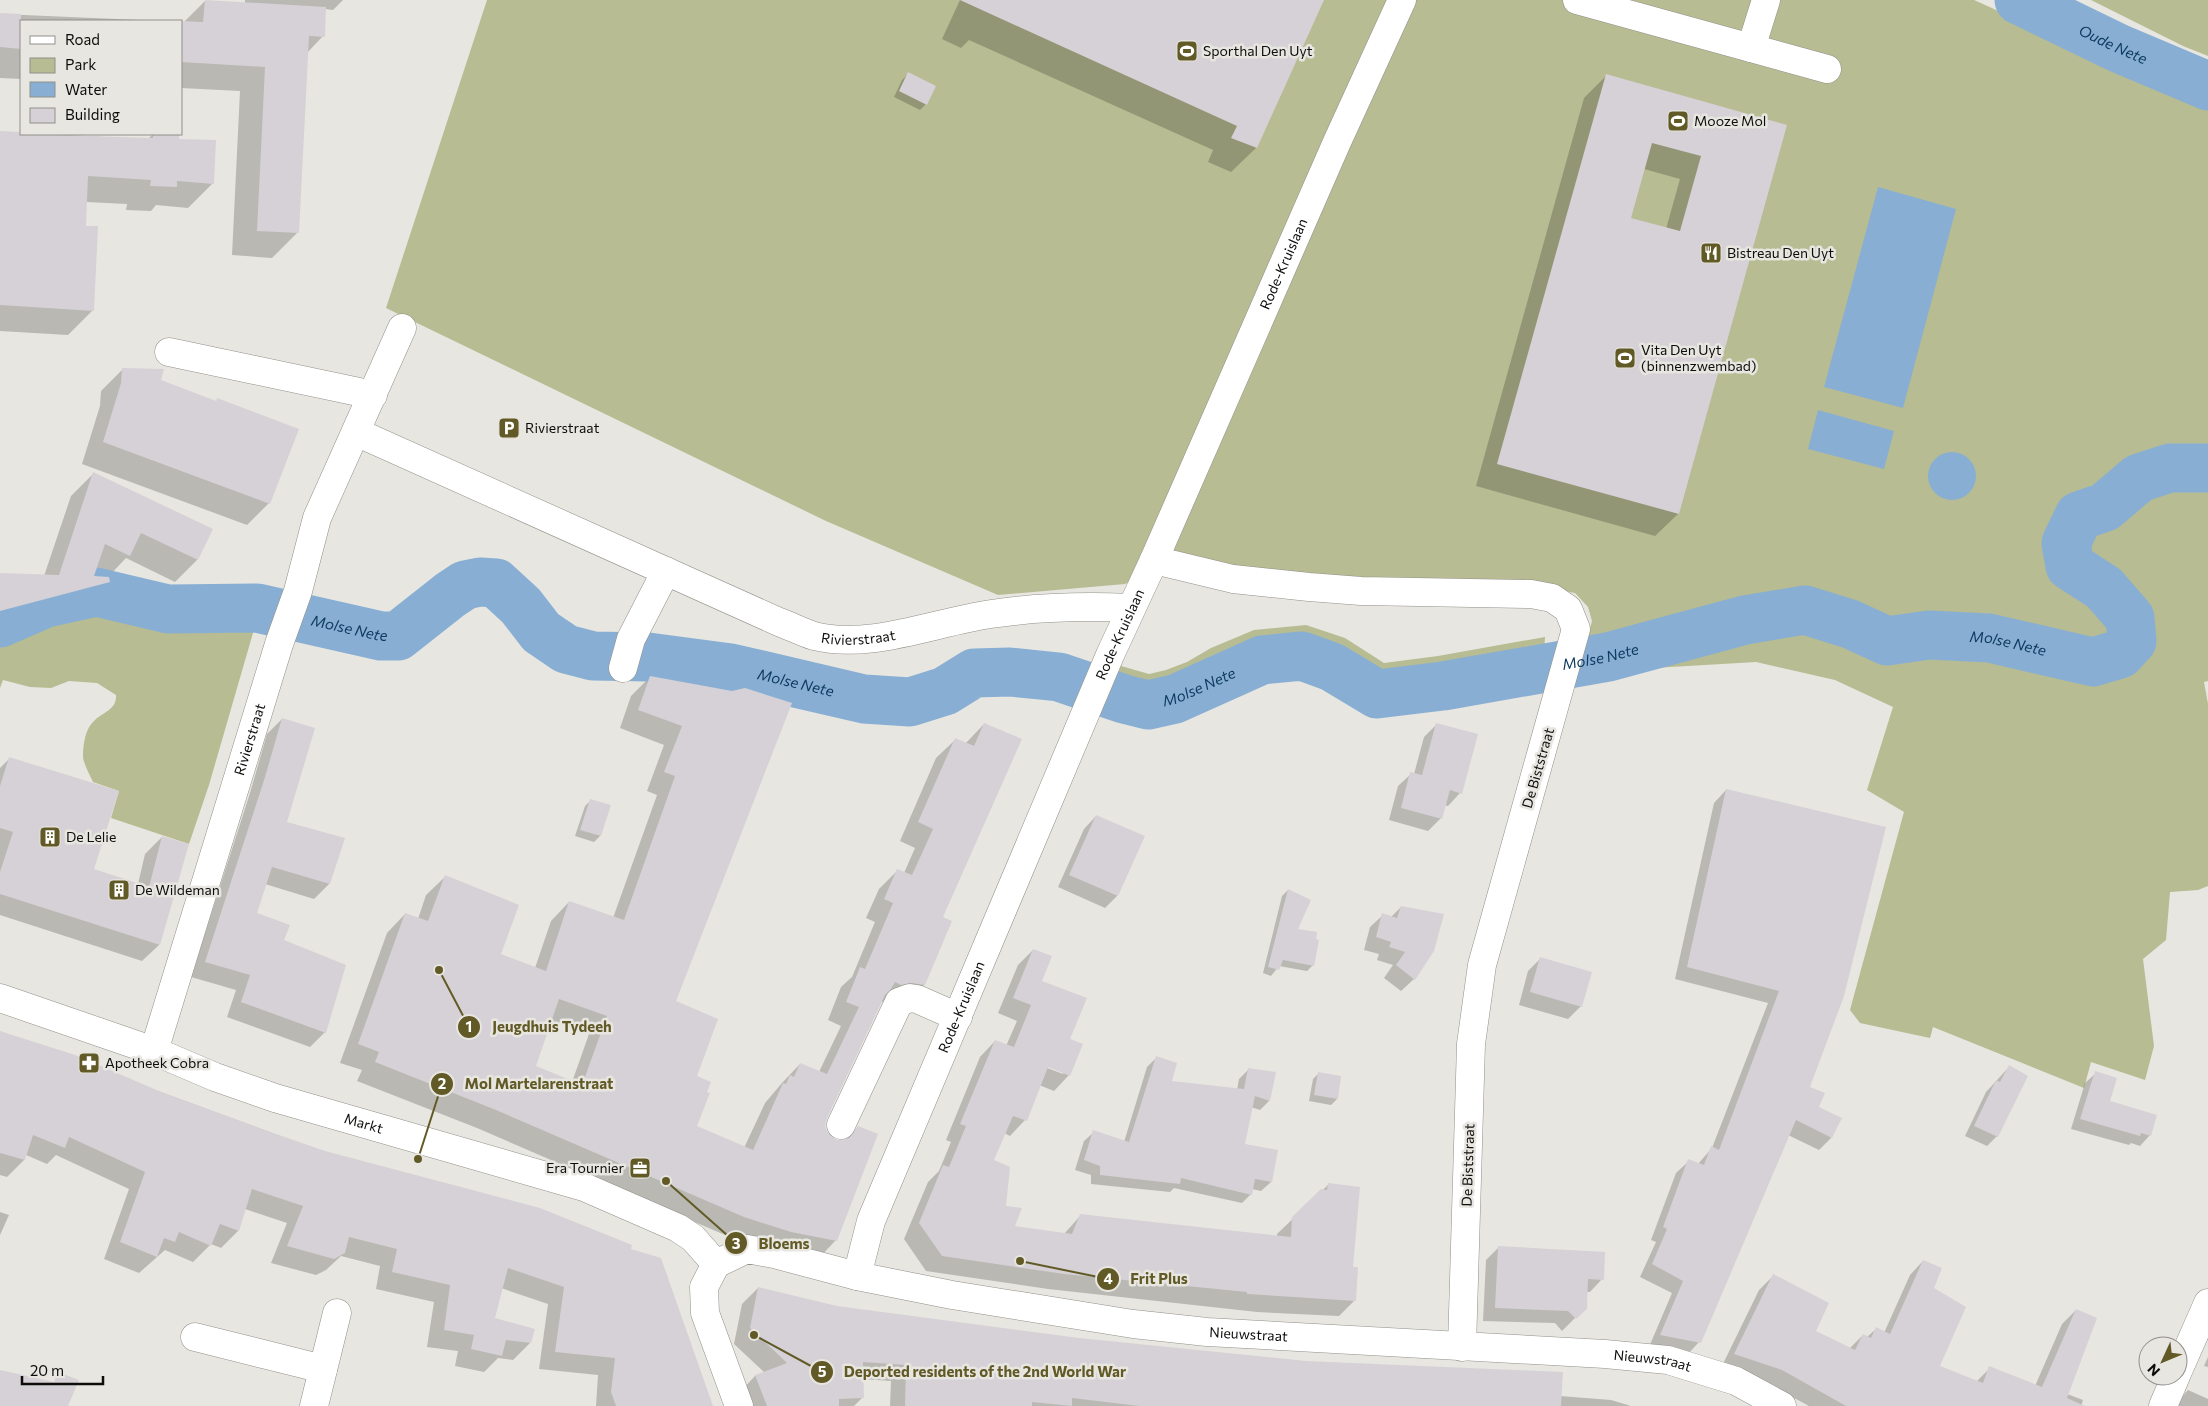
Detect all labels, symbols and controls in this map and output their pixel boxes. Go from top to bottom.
legend [20,20,182,135]
water label: Oude Nete [2076,20,2150,67]
text: Road [65,30,100,48]
sports icon: Sporthal Den Uyt [1175,39,1199,63]
place label: Sporthal Den Uyt [1203,42,1313,59]
text: Park [65,55,96,73]
text: Water [65,80,107,98]
text: Building [65,105,120,123]
sports icon: Mooze Mol [1666,109,1690,133]
place label: Mooze Mol [1694,112,1766,129]
street label: Rode-Kruislaan [1256,216,1311,312]
restaurant icon: Bistreau Den Uyt [1699,241,1723,265]
place label: Bistreau Den Uyt [1727,244,1834,261]
place label: Vita Den Uyt (binnenzwembad) [1641,341,1756,374]
sports icon: Vita Den Uyt (binnenzwembad) [1613,346,1637,370]
parking icon: Rivierstraat [497,416,521,440]
place label: Rivierstraat [525,419,600,436]
street label: Rode-Kruislaan [1092,586,1147,682]
water label: Molse Nete [310,611,388,644]
street label: Rivierstraat [820,626,897,648]
water label: Molse Nete [1969,627,2048,659]
water label: Molse Nete [1561,639,1641,673]
water label: Molse Nete [1161,663,1238,709]
water label: Molse Nete [756,664,836,700]
street label: Rivierstraat [230,701,268,777]
street label: De Biststraat [1518,725,1557,810]
building icon: De Lelie [38,825,62,849]
place label: De Lelie [66,828,116,845]
building icon: De Wildeman [107,878,131,902]
place label: De Wildeman [135,881,220,898]
street label: Rode-Kruislaan [934,959,988,1055]
callout: Jeugdhuis Tydeeh [457,1012,621,1042]
text: 1 [466,1017,472,1035]
text: Jeugdhuis Tydeeh [492,1017,612,1035]
pharmacy icon: Apotheek Cobra [77,1051,101,1075]
place label: Apotheek Cobra [105,1054,209,1071]
callout: Mol Martelarenstraat [429,1069,623,1099]
text: 2 [438,1074,446,1092]
text: Mol Martelarenstraat [465,1074,613,1092]
street label: Markt [342,1109,385,1137]
street label: De Biststraat [1458,1123,1477,1207]
office icon: Era Tournier [628,1156,652,1180]
place label: Era Tournier [546,1159,624,1176]
callout: Bloems [724,1228,820,1258]
text: 3 [732,1234,741,1252]
text: Bloems [759,1234,809,1252]
callout: Frit Plus [1096,1264,1198,1294]
text: 4 [1103,1269,1113,1287]
text: Frit Plus [1130,1269,1188,1287]
street label: Nieuwstraat [1209,1323,1289,1344]
north arrow [2138,1336,2188,1386]
street label: Nieuwstraat [1613,1346,1694,1375]
scale bar [22,1354,104,1386]
callout: Deported residents of the 2nd World War [809,1357,1136,1387]
text: 20 m [30,1361,64,1379]
text: N [2144,1361,2163,1380]
text: 5 [818,1362,827,1380]
text: Deported residents of the 2nd World War [844,1362,1126,1380]

